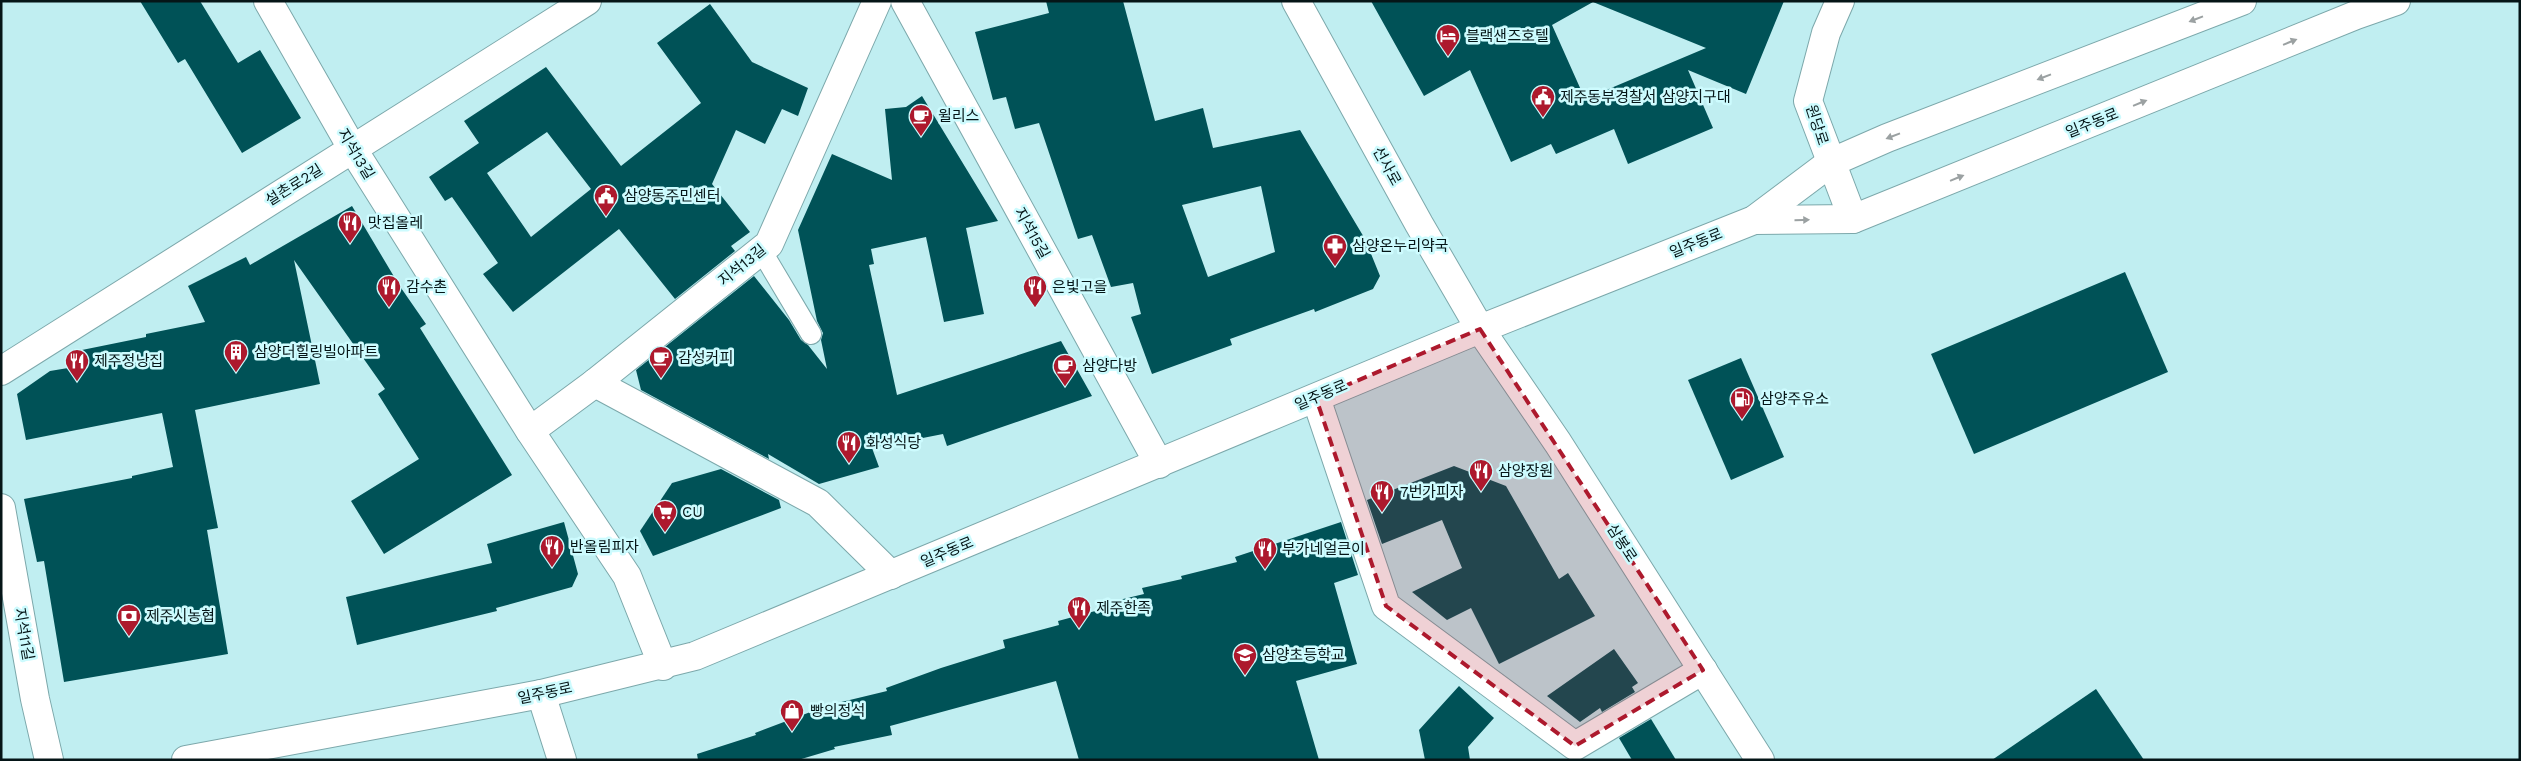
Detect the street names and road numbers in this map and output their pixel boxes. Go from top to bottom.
street label: 원당로 [1802,103,1832,147]
street label: 일주동로 [2063,104,2121,142]
street label: 지석13길 [334,125,378,183]
street label: 선사로 [1369,144,1405,188]
street label: 설촌로2길 [262,160,326,210]
street label: 지석15길 [1011,204,1053,262]
street label: 일주동로 [1667,224,1725,262]
street label: 지석13길 [715,240,769,290]
street label: 일주동로 [1292,376,1350,414]
street label: 삼봉로 [1603,521,1641,565]
street label: 일주동로 [918,533,976,571]
street label: 지석11길 [11,606,37,662]
street label: 일주동로 [516,678,574,708]

